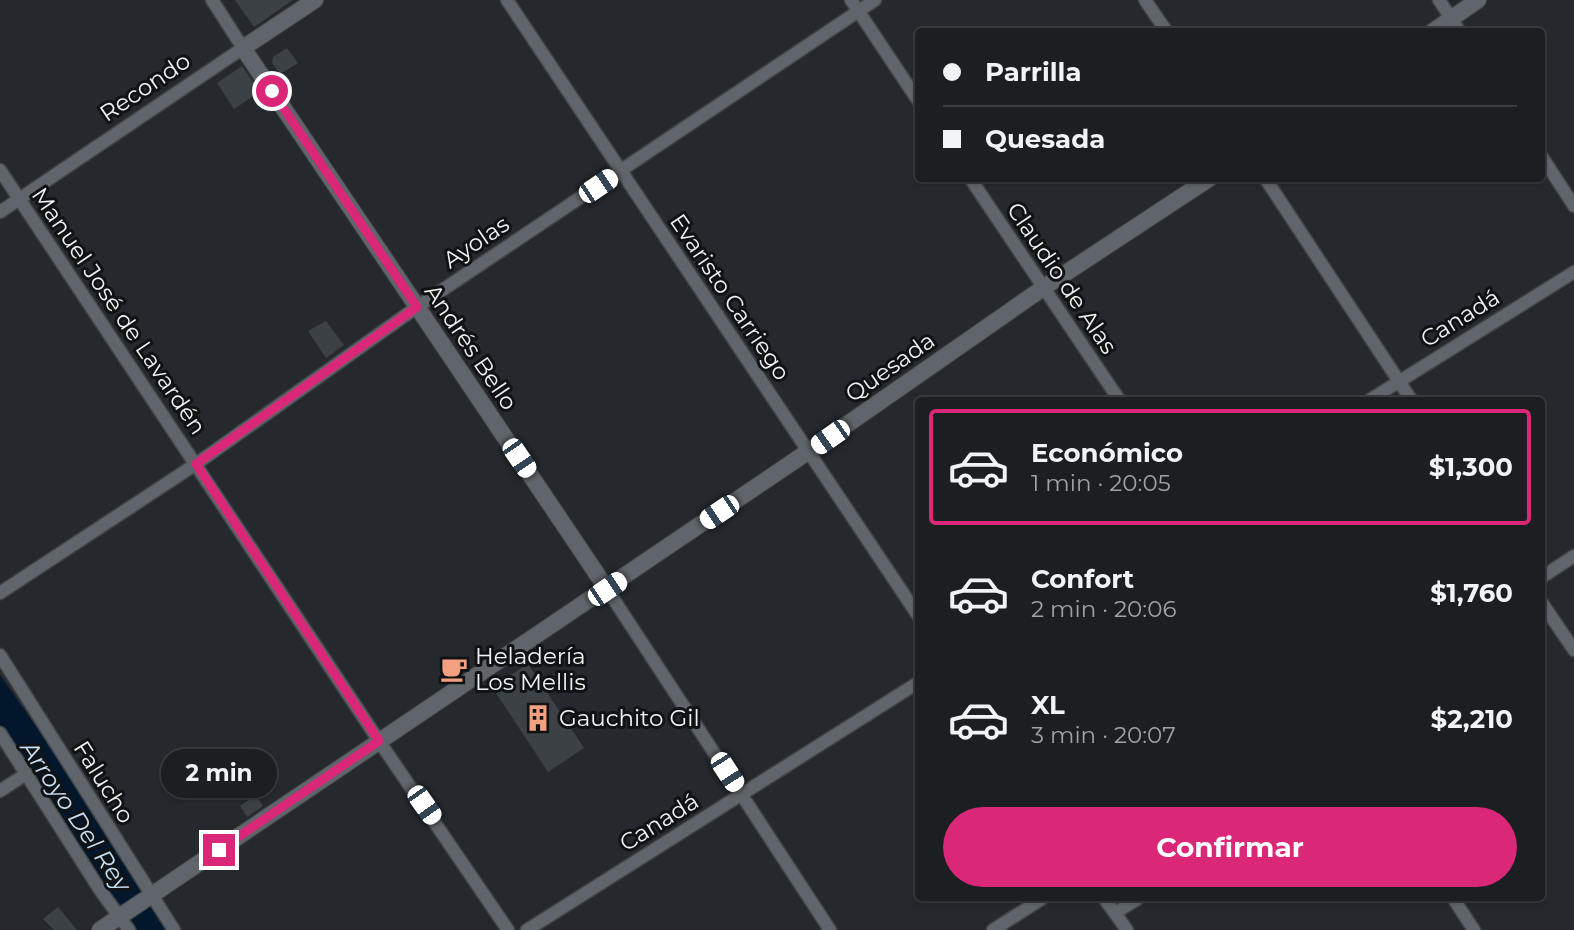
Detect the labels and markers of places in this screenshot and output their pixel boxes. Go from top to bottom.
place label: Heladería Los Mellis [475,642,586,696]
cafe icon: Heladería Los Mellis [439,654,469,684]
building icon: Gauchito Gil [523,703,553,733]
place label: Gauchito Gil [559,704,700,732]

